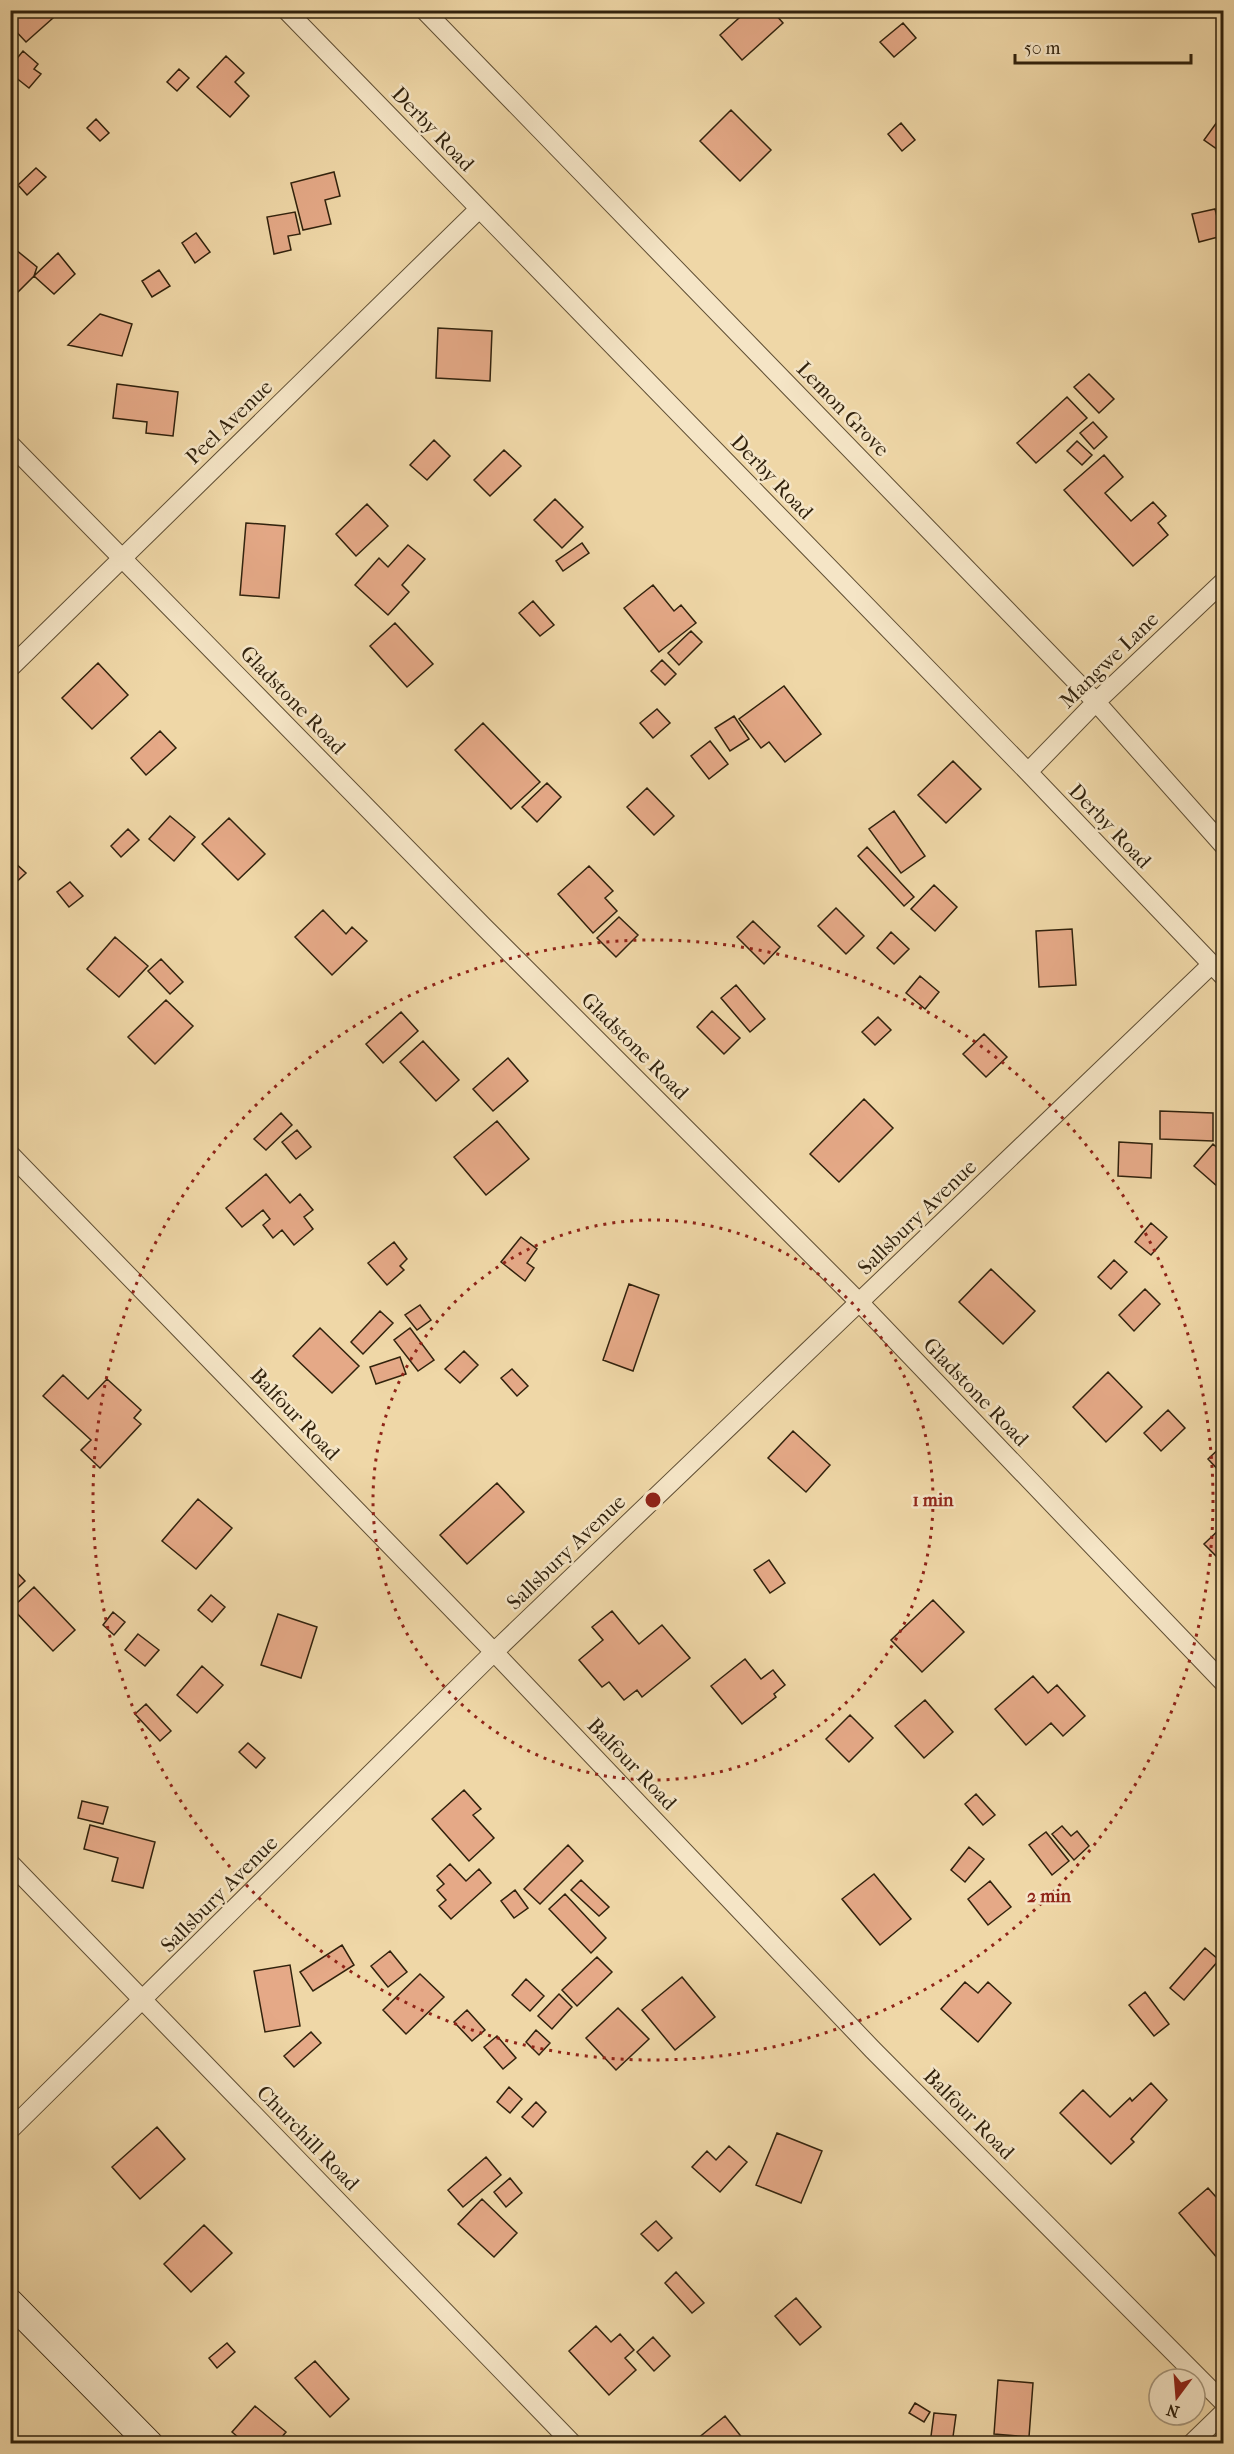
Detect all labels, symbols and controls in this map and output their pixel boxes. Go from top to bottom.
scale bar [1015,27,1190,65]
text: 50 m [1024,38,1061,59]
street label: Derby Road [387,82,480,177]
street label: Lemon Grove [792,357,894,461]
street label: Peel Avenue [181,375,277,469]
street label: Derby Road [726,430,819,525]
street label: Mangwe Lane [1055,607,1163,713]
street label: Gladstone Road [235,641,351,760]
street label: Derby Road [1064,779,1157,874]
street label: Gladstone Road [577,988,694,1105]
street label: Sallsbury Avenue [853,1155,981,1279]
street label: Gladstone Road [918,1333,1034,1452]
street label: Balfour Road [245,1363,345,1465]
street label: Sallsbury Avenue [502,1490,630,1614]
centre of rings [643,1490,663,1510]
text: 1 min [912,1490,954,1511]
street label: Balfour Road [582,1713,682,1815]
street label: Sallsbury Avenue [156,1831,282,1957]
text: 2 min [1027,1886,1071,1907]
street label: Balfour Road [919,2064,1020,2165]
street label: Churchill Road [252,2081,364,2196]
north arrow [1147,2367,1207,2427]
text: N [1164,2400,1181,2422]

